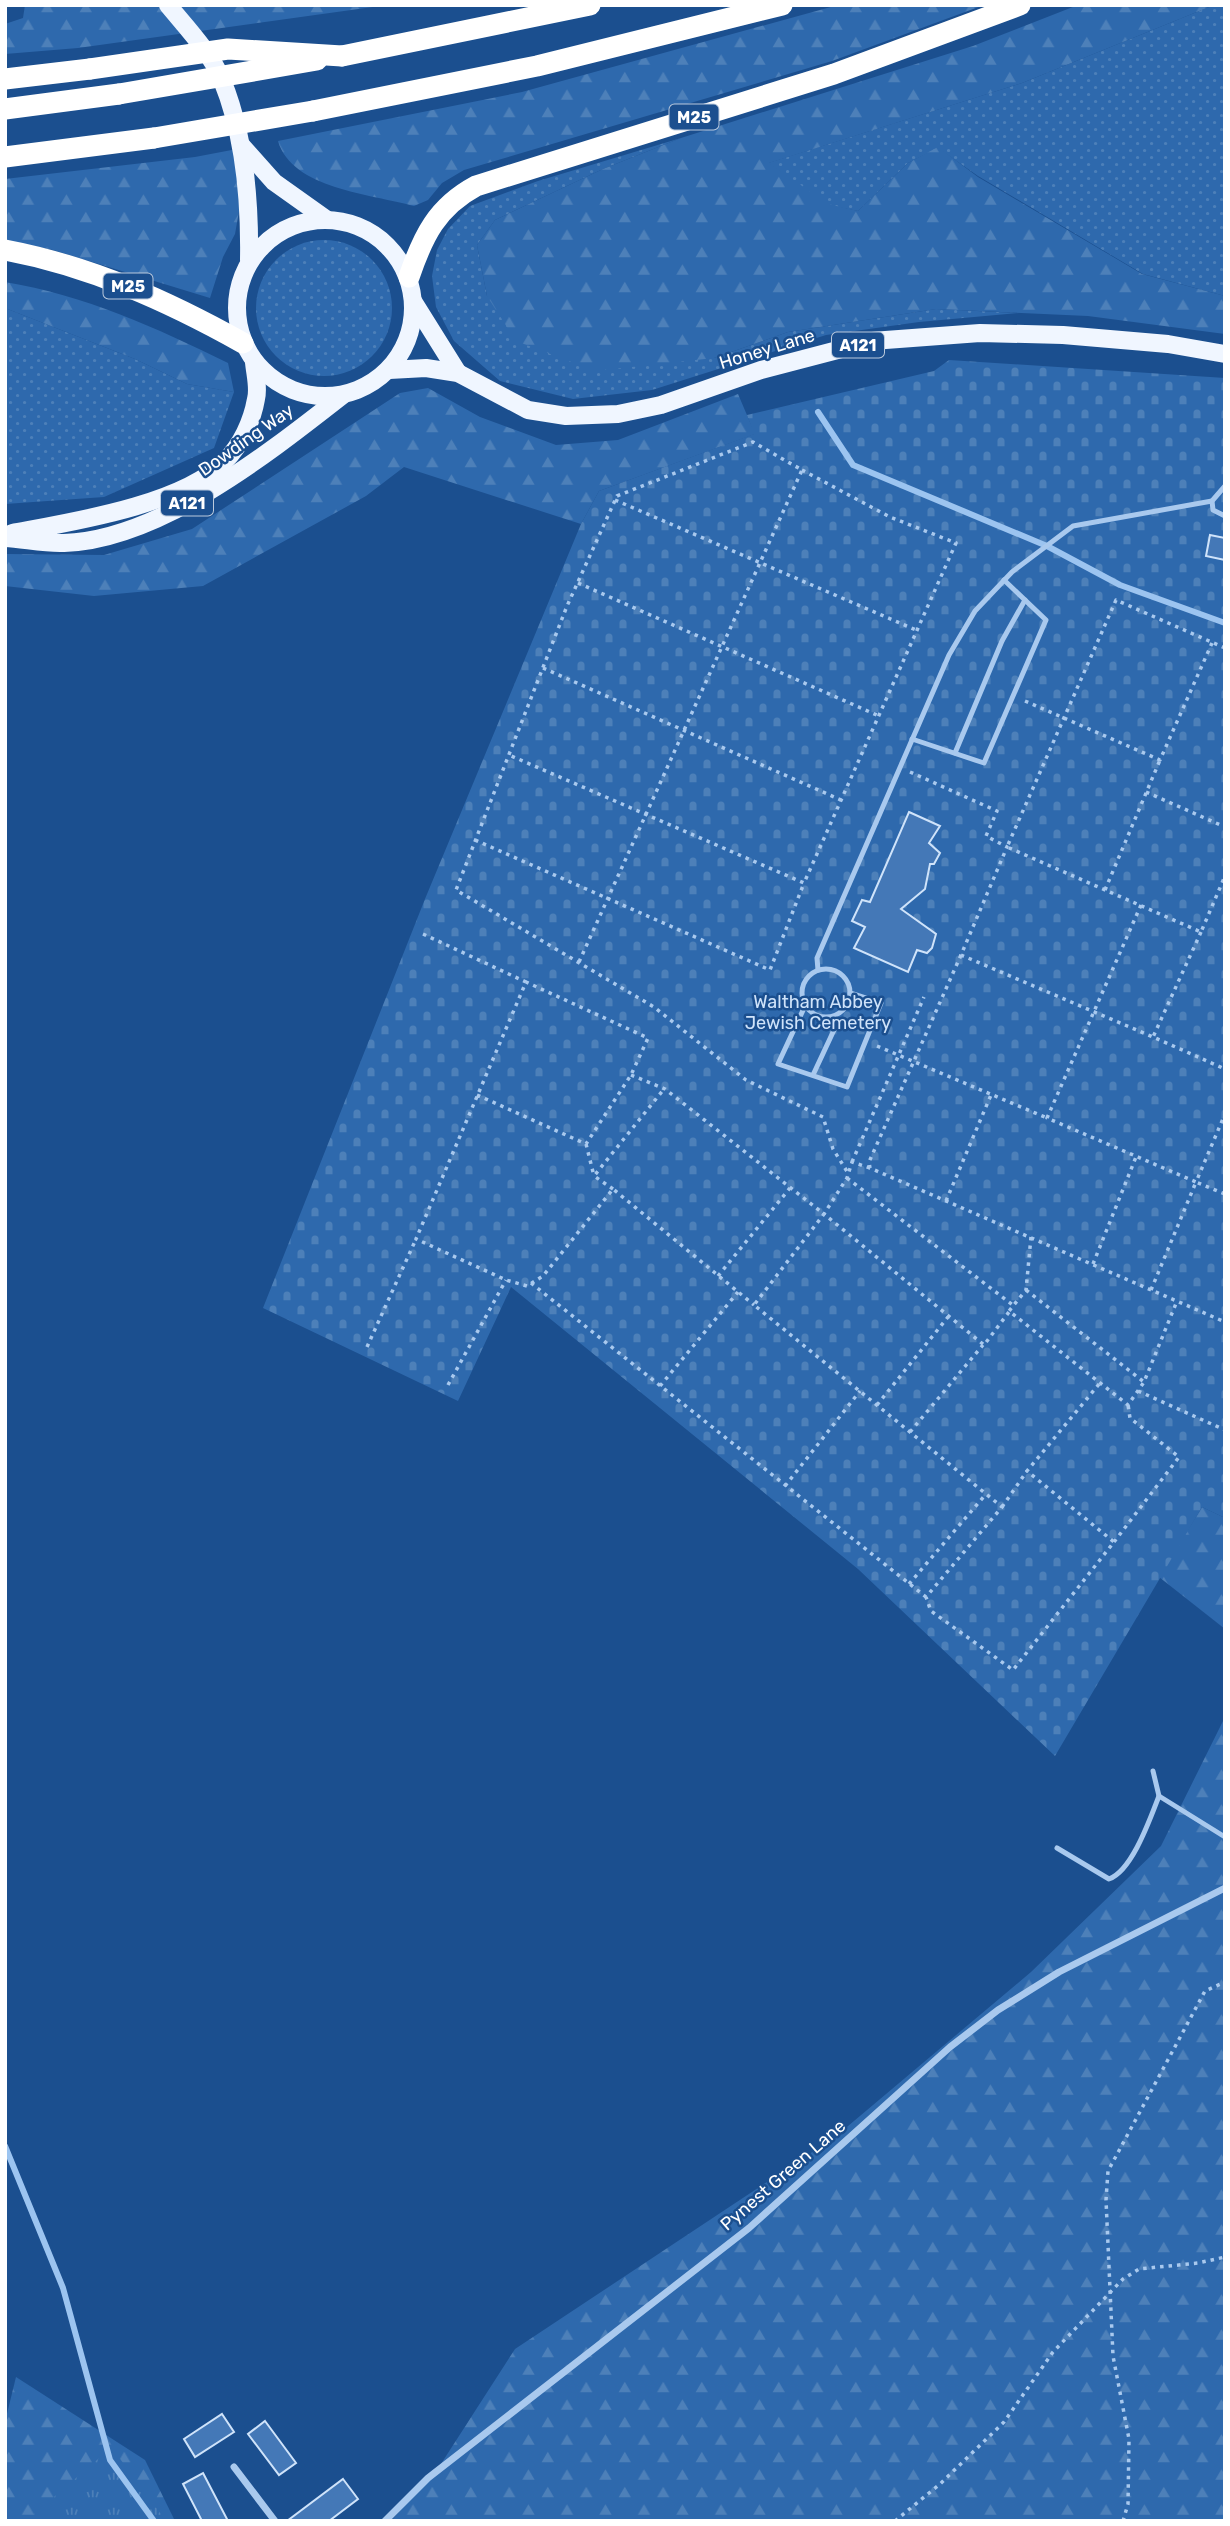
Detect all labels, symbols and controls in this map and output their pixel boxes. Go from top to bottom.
road number: M25 [670,105,718,130]
road number: M25 [104,274,152,298]
street label: Honey Lane [717,324,817,374]
road number: A121 [832,332,884,358]
street label: Dowding Way [194,399,298,481]
road number: A121 [161,490,213,516]
park label: Waltham Abbey Jewish Cemetery [745,991,891,1034]
street label: Pynest Green Lane [716,2115,850,2235]

